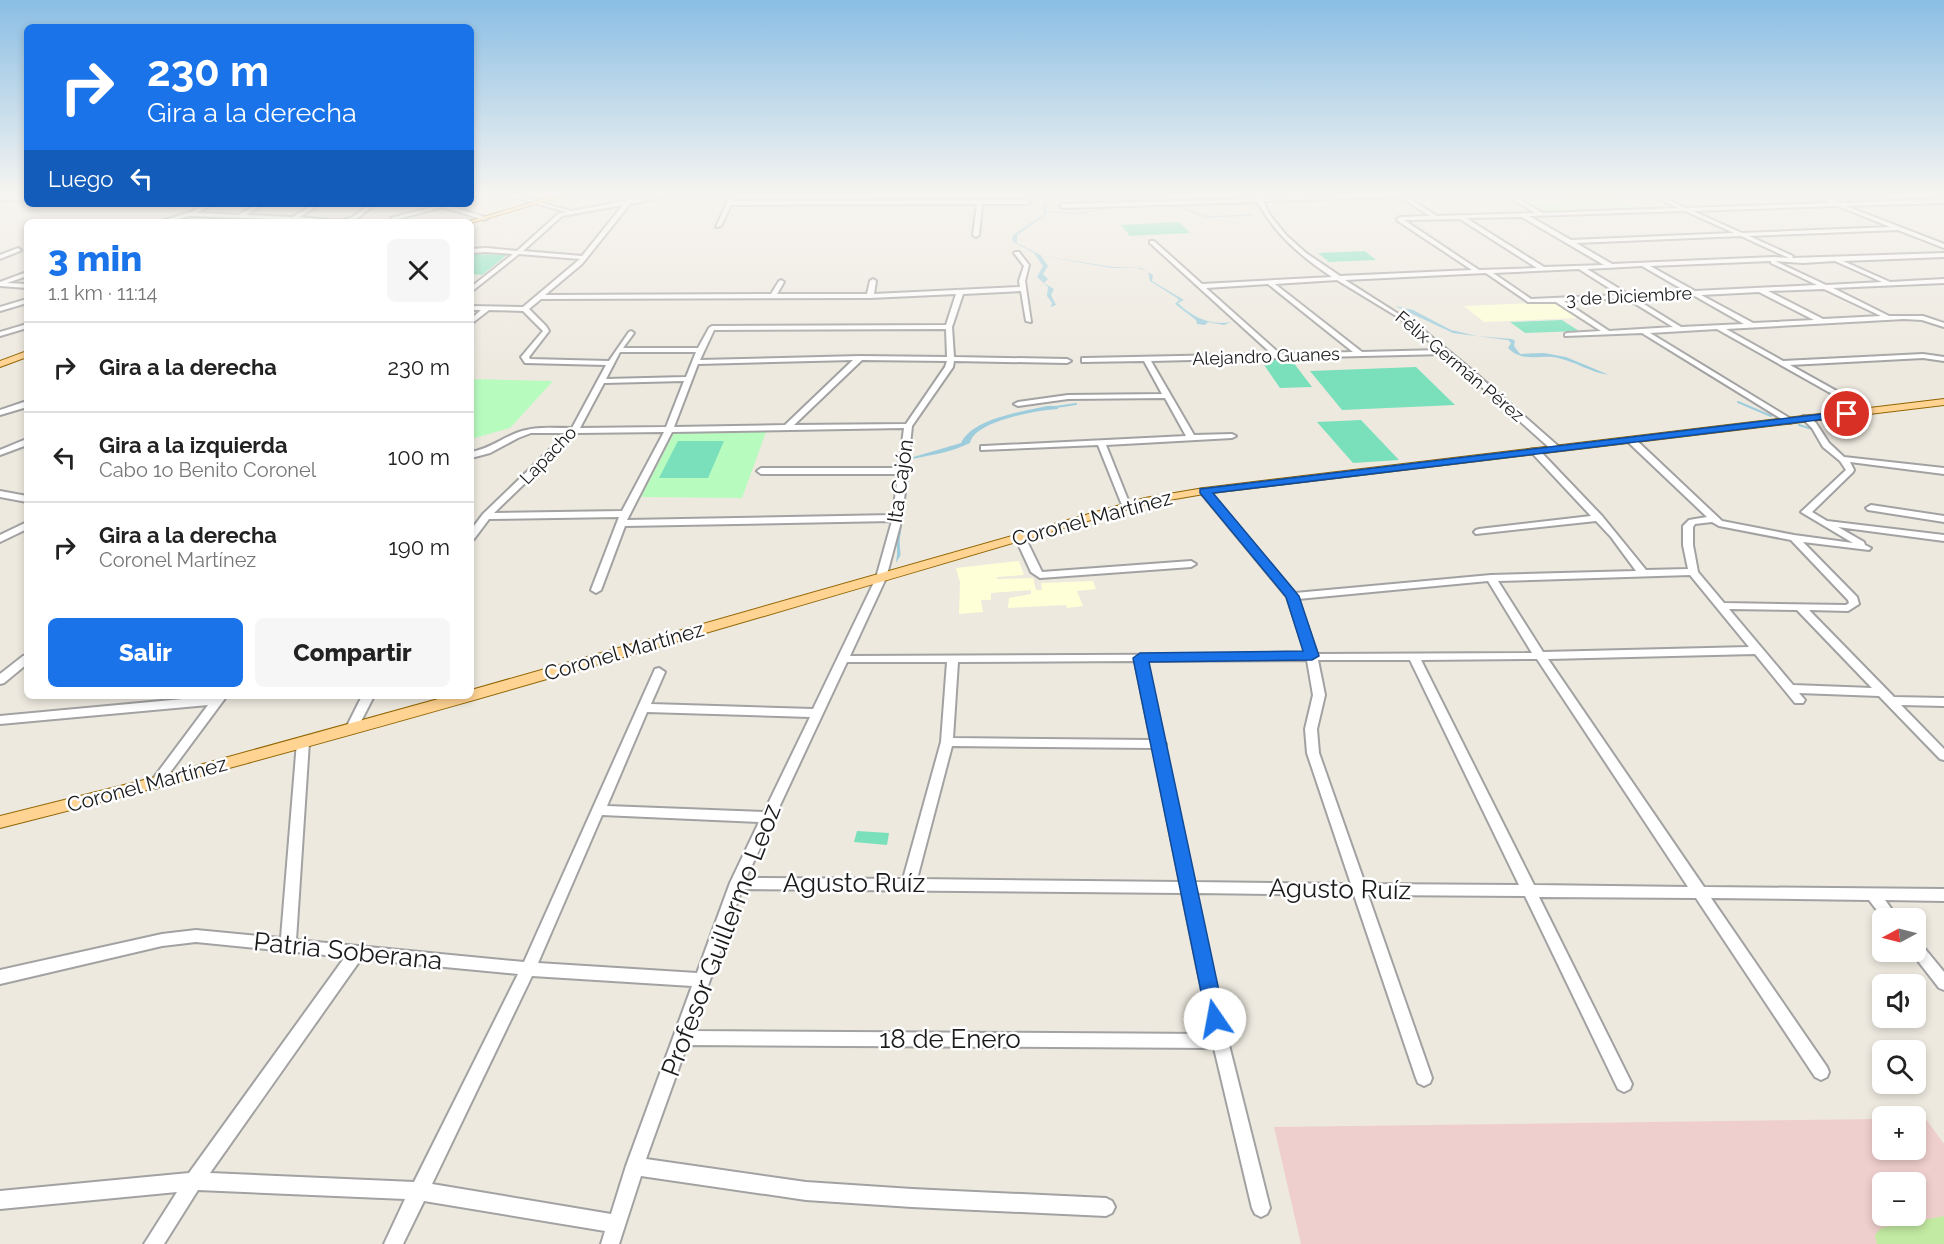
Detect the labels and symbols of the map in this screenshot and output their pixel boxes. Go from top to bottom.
street label: 3 de Diciembre [1566,282,1693,310]
street label: Félix Germán Pérez [1392,306,1529,426]
street label: Alejandro Guanes [1192,343,1340,369]
pin [1821,388,1872,439]
street label: Lapacho [515,421,581,488]
street label: Ita Cajón [882,438,918,524]
street label: Coronel Martínez [1009,485,1175,551]
street label: Coronel Martínez [541,616,707,686]
street label: Coronel Martínez [64,751,230,817]
street label: Profesor Guillermo Leoz [655,800,787,1080]
street label: Agusto Ruíz [783,868,925,898]
street label: Agusto Ruíz [1268,873,1412,905]
north arrow [1872,908,1926,962]
street label: Patria Soberana [252,926,444,976]
position arrow [1183,987,1247,1051]
street label: 18 de Enero [879,1024,1021,1054]

